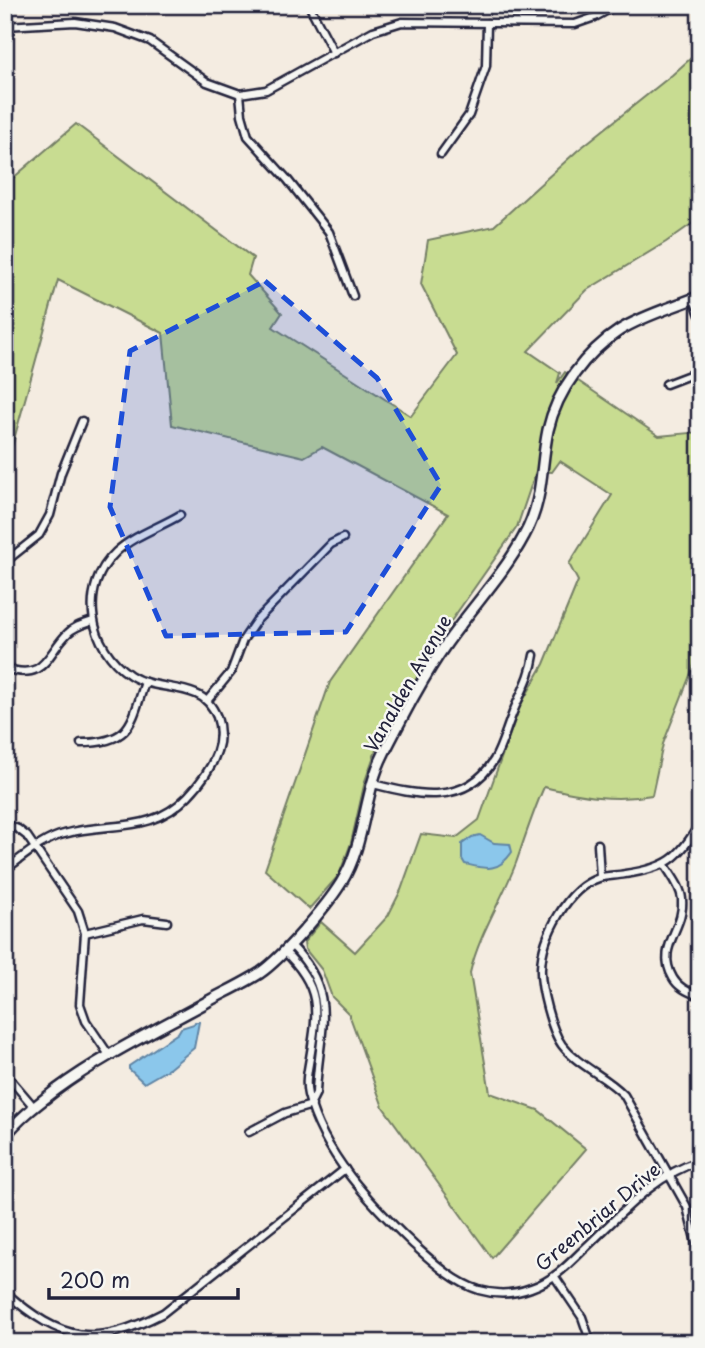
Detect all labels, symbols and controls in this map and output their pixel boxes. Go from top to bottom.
street label: Vanalden Avenue [356,609,458,757]
street label: Greenbriar Drive [528,1155,666,1277]
scale bar [49,1257,238,1301]
text: 200 m [60,1263,130,1295]

